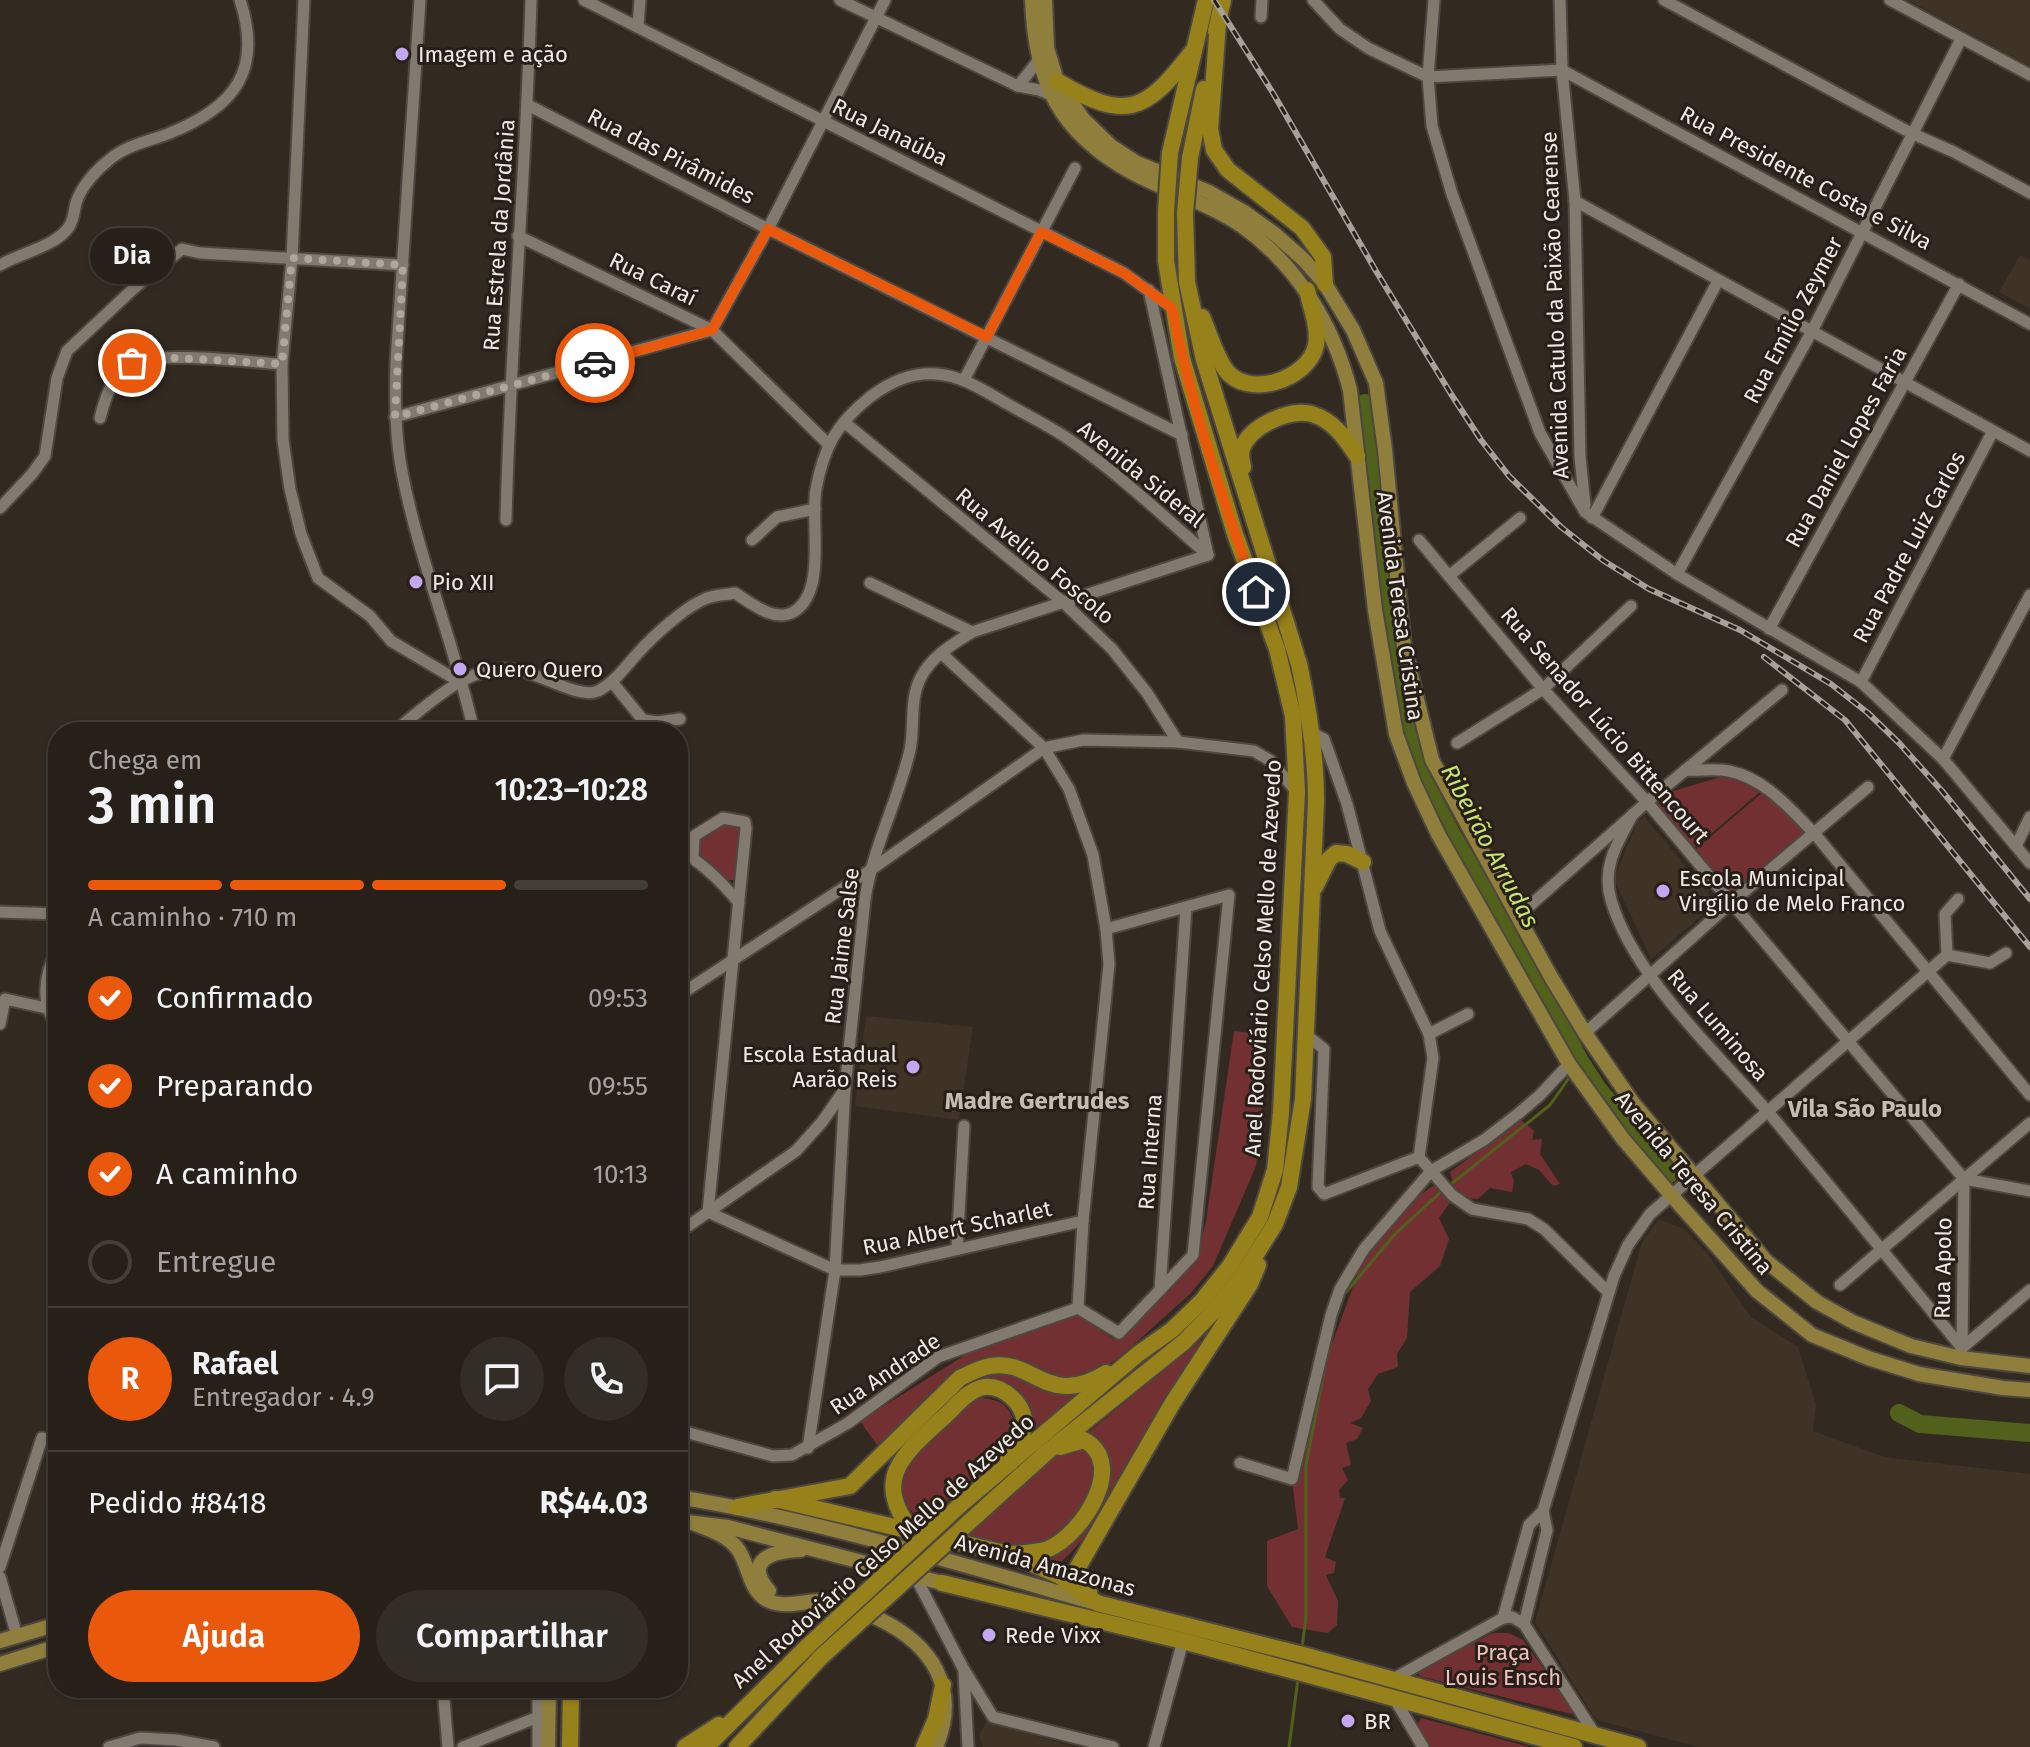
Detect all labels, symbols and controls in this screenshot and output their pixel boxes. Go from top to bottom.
place label: Imagem e ação [418,41,568,68]
marker: Imagem e ação [393,45,411,63]
street label: Rua Janaúba [828,92,952,172]
street label: Rua Presidente Costa e Silva [1675,100,1937,256]
street label: Rua das Pirâmides [583,102,759,210]
street label: Rua Estrela da Jordânia [477,118,521,352]
street label: Avenida Catulo da Paixão Cearense [1535,131,1575,479]
callout: Dia [90,227,174,283]
street label: Rua Emílio Zeymer [1738,231,1849,408]
text: Dia [113,240,151,271]
street label: Rua Caraí [605,246,701,312]
courier [555,323,635,403]
pin [98,329,166,397]
icon: bag [110,341,154,385]
icon: car [573,341,617,385]
street label: Rua Daniel Lopes Faria [1779,342,1913,552]
street label: Avenida Sideral [1072,415,1210,533]
street label: Rua Padre Luiz Carlos [1847,446,1971,648]
street label: Rua Avelino Foscolo [950,482,1120,630]
street label: Avenida Teresa Cristina [1371,490,1429,722]
pin [1222,558,1290,626]
place label: Pio XII [432,569,495,596]
icon: home [1234,570,1278,614]
marker: Pio XII [407,573,425,591]
street label: Rua Senador Lúcio Bittencourt [1495,601,1715,849]
place label: Quero Quero [476,656,603,683]
marker: Quero Quero [451,660,469,678]
text: Chega em [88,745,202,776]
street label: Anel Rodoviário Celso Mello de Azevedo [1239,759,1287,1157]
water label: Ribeirão Arrudas [1435,760,1545,932]
text: 10:23–10:28 [495,772,648,808]
text: 3 min [88,774,216,837]
place label: Escola Municipal Virgílio de Melo Franco [1679,865,1905,917]
street label: Rua Jaime Salse [819,866,865,1026]
marker: Escola Municipal Virgílio de Melo Franco [1654,882,1672,900]
text: A caminho · 710 m [88,902,297,933]
street label: Rua Luminosa [1662,963,1774,1087]
icon: check [88,976,132,1020]
text: Confirmado [156,980,314,1016]
text: 09:53 [588,983,648,1014]
place label: Escola Estadual Aarão Reis [742,1041,897,1093]
marker: Escola Estadual Aarão Reis [904,1058,922,1076]
icon: check [88,1064,132,1108]
text: Preparando [156,1068,314,1104]
text: 09:55 [588,1071,648,1102]
street label: Avenida Teresa Cristina [1609,1086,1779,1280]
district label: Madre Gertrudes [945,1087,1130,1115]
street label: Rua Interna [1132,1093,1168,1211]
district label: Vila São Paulo [1787,1095,1942,1123]
icon: check [88,1152,132,1196]
text: A caminho [156,1156,298,1192]
text: 10:13 [593,1159,648,1190]
street label: Rua Albert Scharlet [860,1195,1054,1261]
street label: Rua Apolo [1929,1217,1957,1319]
text: Entregue [156,1244,276,1280]
street label: Rua Andrade [825,1327,945,1421]
button: chat [460,1337,544,1421]
button: phone [564,1337,648,1421]
text: Rafael [192,1346,279,1382]
text: R [121,1361,139,1397]
text: Entregador · 4.9 [192,1382,375,1413]
street label: Anel Rodoviário Celso Mello de Azevedo [726,1408,1040,1694]
text: Pedido #8418 [88,1485,267,1521]
text: R$44.03 [540,1485,648,1521]
street label: Avenida Amazonas [952,1528,1138,1602]
button: Ajuda [88,1590,360,1682]
button: Compartilhar [376,1590,648,1682]
place label: Rede Vixx [1005,1622,1101,1649]
marker: Rede Vixx [980,1626,998,1644]
park label: Praça Louis Ensch [1445,1639,1561,1691]
place label: BR [1364,1708,1391,1735]
marker: BR [1339,1712,1357,1730]

